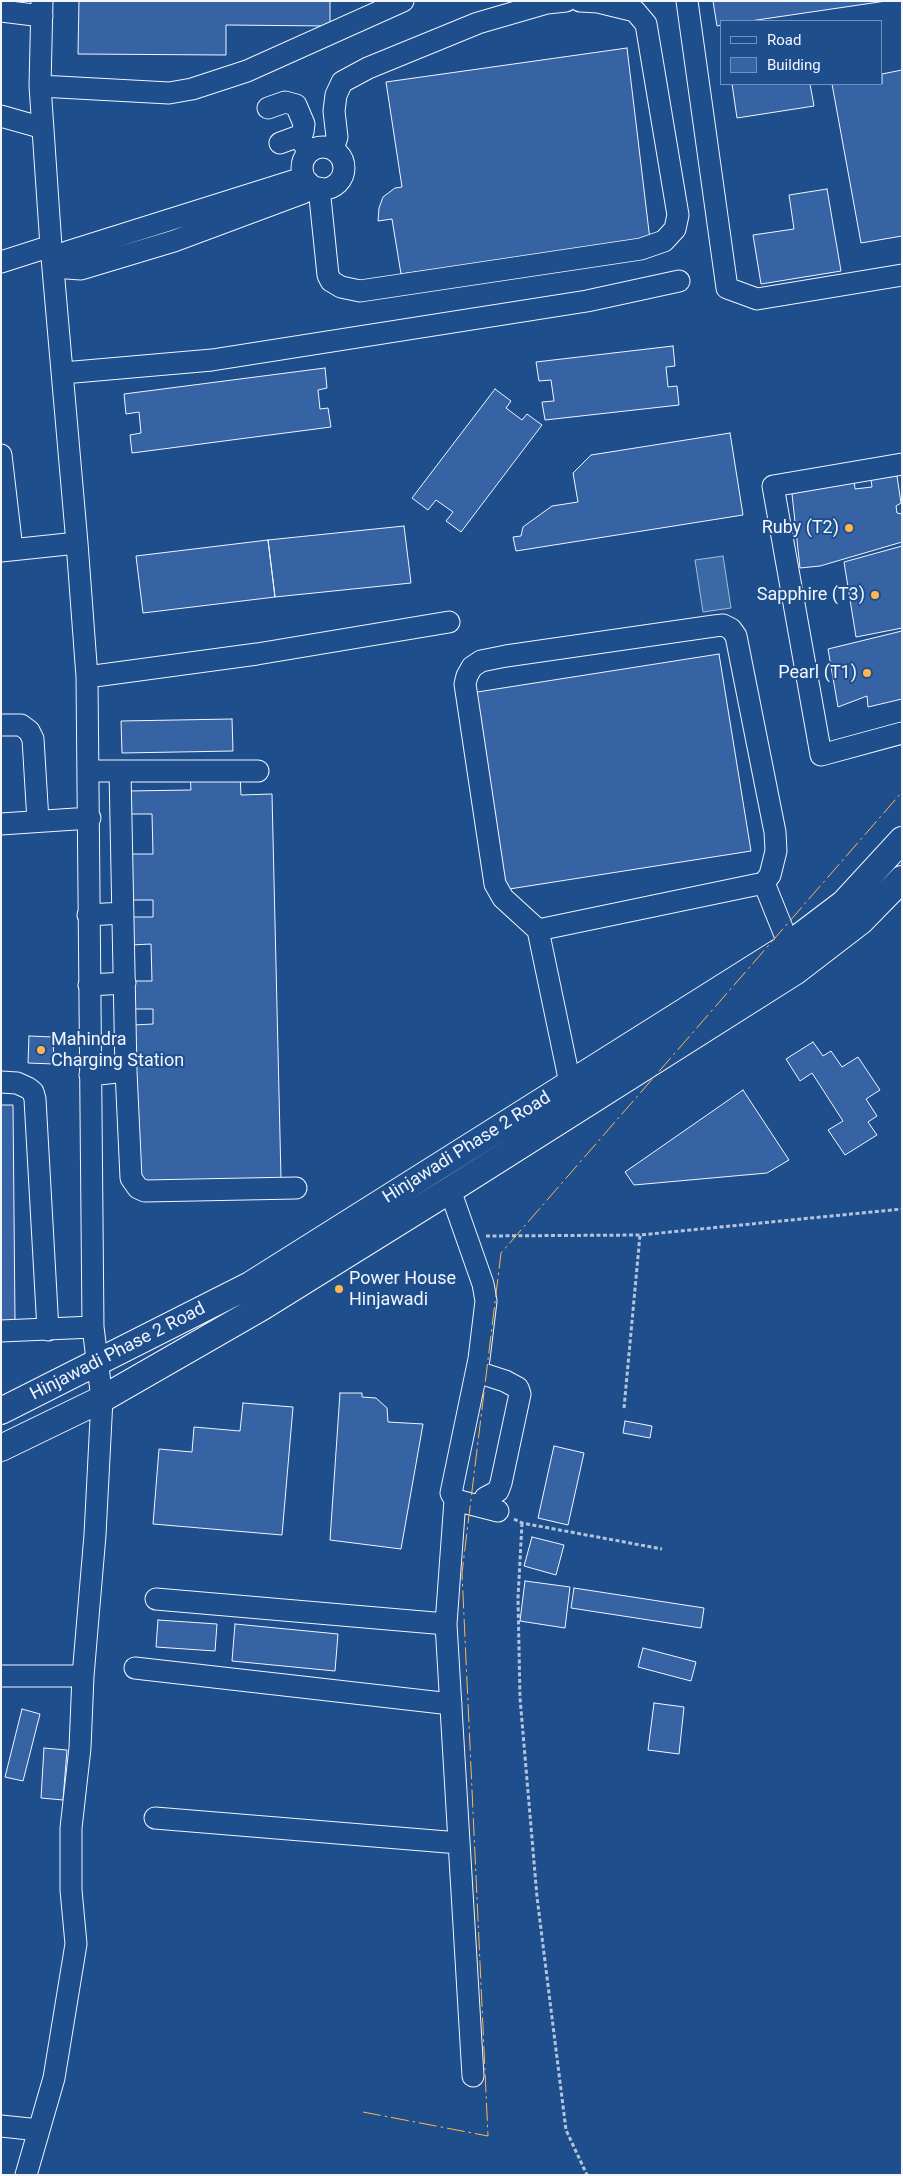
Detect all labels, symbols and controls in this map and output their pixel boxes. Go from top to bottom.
legend [720,20,883,85]
text: Road [767,31,801,49]
text: Building [767,56,821,74]
place label: Ruby (T2) [762,517,839,539]
marker: Ruby (T2) [843,522,855,534]
place label: Sapphire (T3) [757,584,865,606]
marker: Sapphire (T3) [869,589,881,601]
place label: Pearl (T1) [778,662,857,684]
marker: Pearl (T1) [861,667,873,679]
place label: Mahindra Charging Station [51,1029,184,1072]
marker: Mahindra Charging Station [35,1044,47,1056]
street label: Hinjawadi Phase 2 Road [379,1087,555,1209]
place label: Power House Hinjawadi [349,1268,456,1310]
marker: Power House Hinjawadi [333,1283,345,1295]
street label: Hinjawadi Phase 2 Road [27,1298,209,1406]

